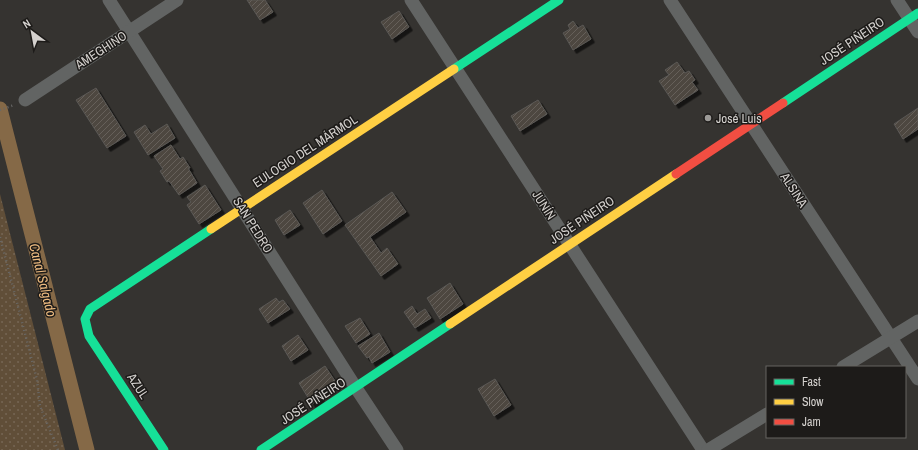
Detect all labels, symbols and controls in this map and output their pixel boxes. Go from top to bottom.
north arrow [12,12,52,52]
street label: JOSÉ PIÑEIRO [816,13,888,69]
text: N [20,16,33,31]
street label: AMEGHINO [71,27,130,73]
place label: José Luis [716,110,762,127]
street label: EULOGIO DEL MÁRMOL [249,111,361,191]
marker: José Luis [703,113,713,123]
street label: ALSINA [776,169,812,211]
street label: JUNÍN [528,187,560,223]
street label: JOSÉ PIÑEIRO [546,192,618,248]
street label: SAN PEDRO [229,194,277,256]
water label: Canal Salgado [25,241,61,319]
legend [766,366,906,438]
street label: AZUL [123,369,153,402]
street label: JOSÉ PIÑEIRO [277,374,349,428]
text: Fast [802,374,821,390]
text: Slow [802,394,824,410]
text: Jam [802,414,821,430]

